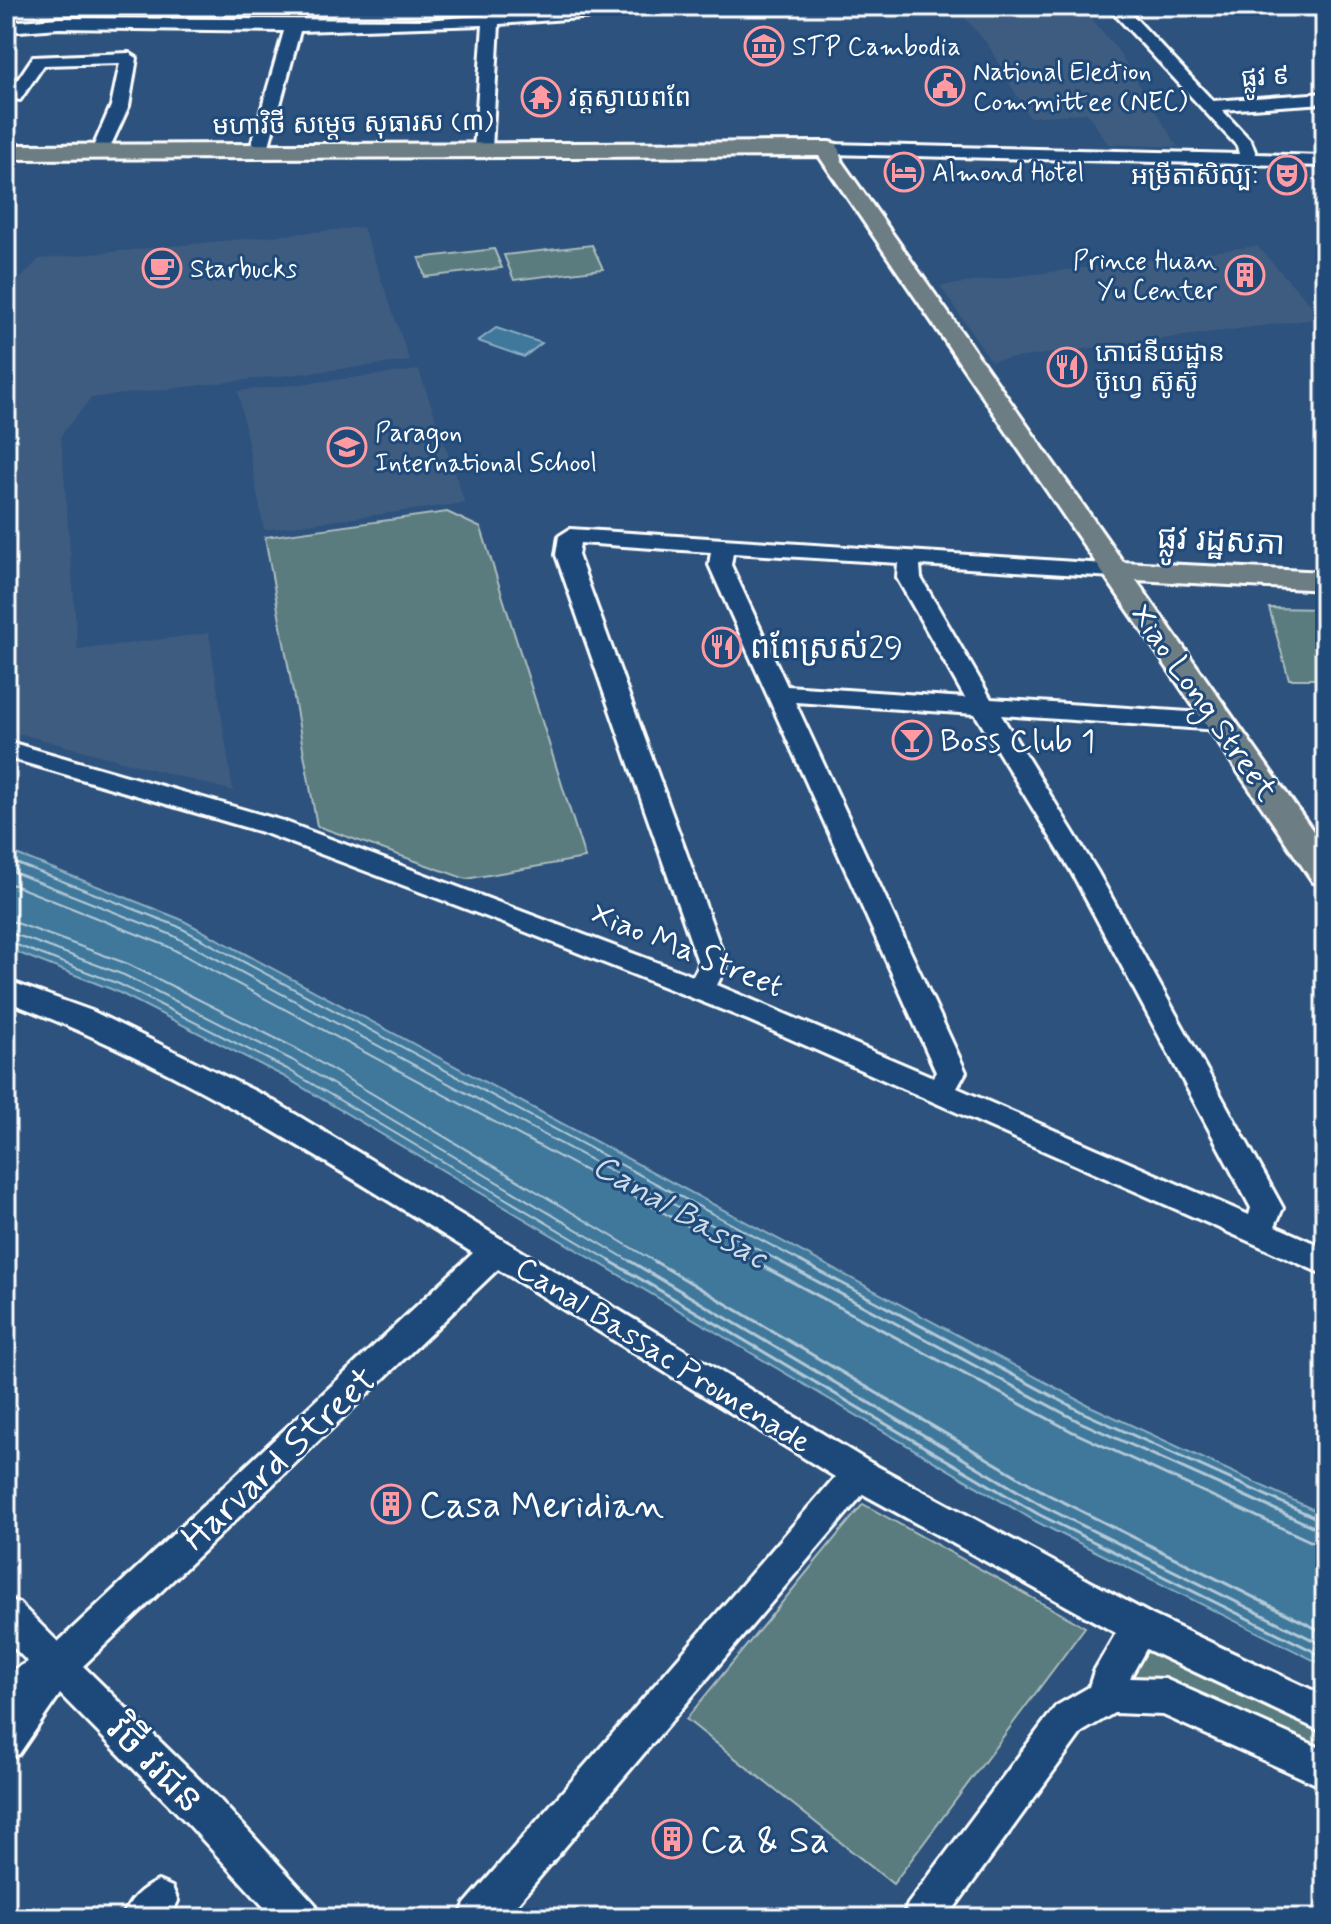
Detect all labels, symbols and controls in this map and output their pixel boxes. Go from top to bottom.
museum icon: STP Cambodia [743,25,785,67]
place label: STP Cambodia [792,31,961,65]
place label: National Election Committee (NEC) [973,56,1187,120]
street label: ផ្លូវ ៩ [1240,59,1291,101]
public building icon: National Election Committee (NEC) [924,65,966,107]
temple icon: វត្តស្វាយពពែ [520,76,562,118]
place label: វត្តស្វាយពពែ [569,82,691,116]
street label: មហាវិថី សម្តេច សុធារស (៣) [212,105,494,144]
hotel icon: Almond Hotel [883,151,925,193]
theatre icon: អម្រីតាសិល្បៈ [1266,154,1308,196]
place label: Almond Hotel [932,157,1084,191]
place label: អម្រីតាសិល្បៈ [1131,160,1259,194]
place label: Prince Huan Yu Center [1073,245,1217,309]
cafe icon: Starbucks [141,247,183,289]
place label: Starbucks [190,253,297,287]
building icon: Prince Huan Yu Center [1224,254,1266,296]
place label: ភោជនីយដ្ឋាន ប៊ូហ្វេ ស៊ូស៊ូ [1095,337,1225,401]
restaurant icon: ភោជនីយដ្ឋាន ប៊ូហ្វេ ស៊ូស៊ូ [1046,346,1088,388]
place label: Paragon International School [375,417,597,481]
school or university icon: Paragon International School [326,426,368,468]
street label: ផ្លូវ រដ្ឋសភា [1156,518,1286,572]
street label: Xiao Long Street [1118,596,1287,811]
restaurant icon: ពពែស្រស់29 [701,626,743,668]
place label: ពពែស្រស់29 [750,628,903,670]
bar icon: Boss Club 1 [891,719,933,761]
place label: Boss Club 1 [940,721,1095,763]
street label: Xiao Ma Street [585,893,789,1008]
water label: Canal Bassac [584,1144,777,1282]
street label: Canal Bassac Promenade [507,1247,819,1464]
street label: Harvard Street [172,1357,388,1563]
place label: Casa Meridian [419,1482,664,1531]
building icon: Casa Meridian [370,1483,412,1525]
street label: វិថី វរជន [95,1706,214,1825]
place label: Ca & Sa [700,1817,829,1866]
building icon: Ca & Sa [651,1818,693,1860]

